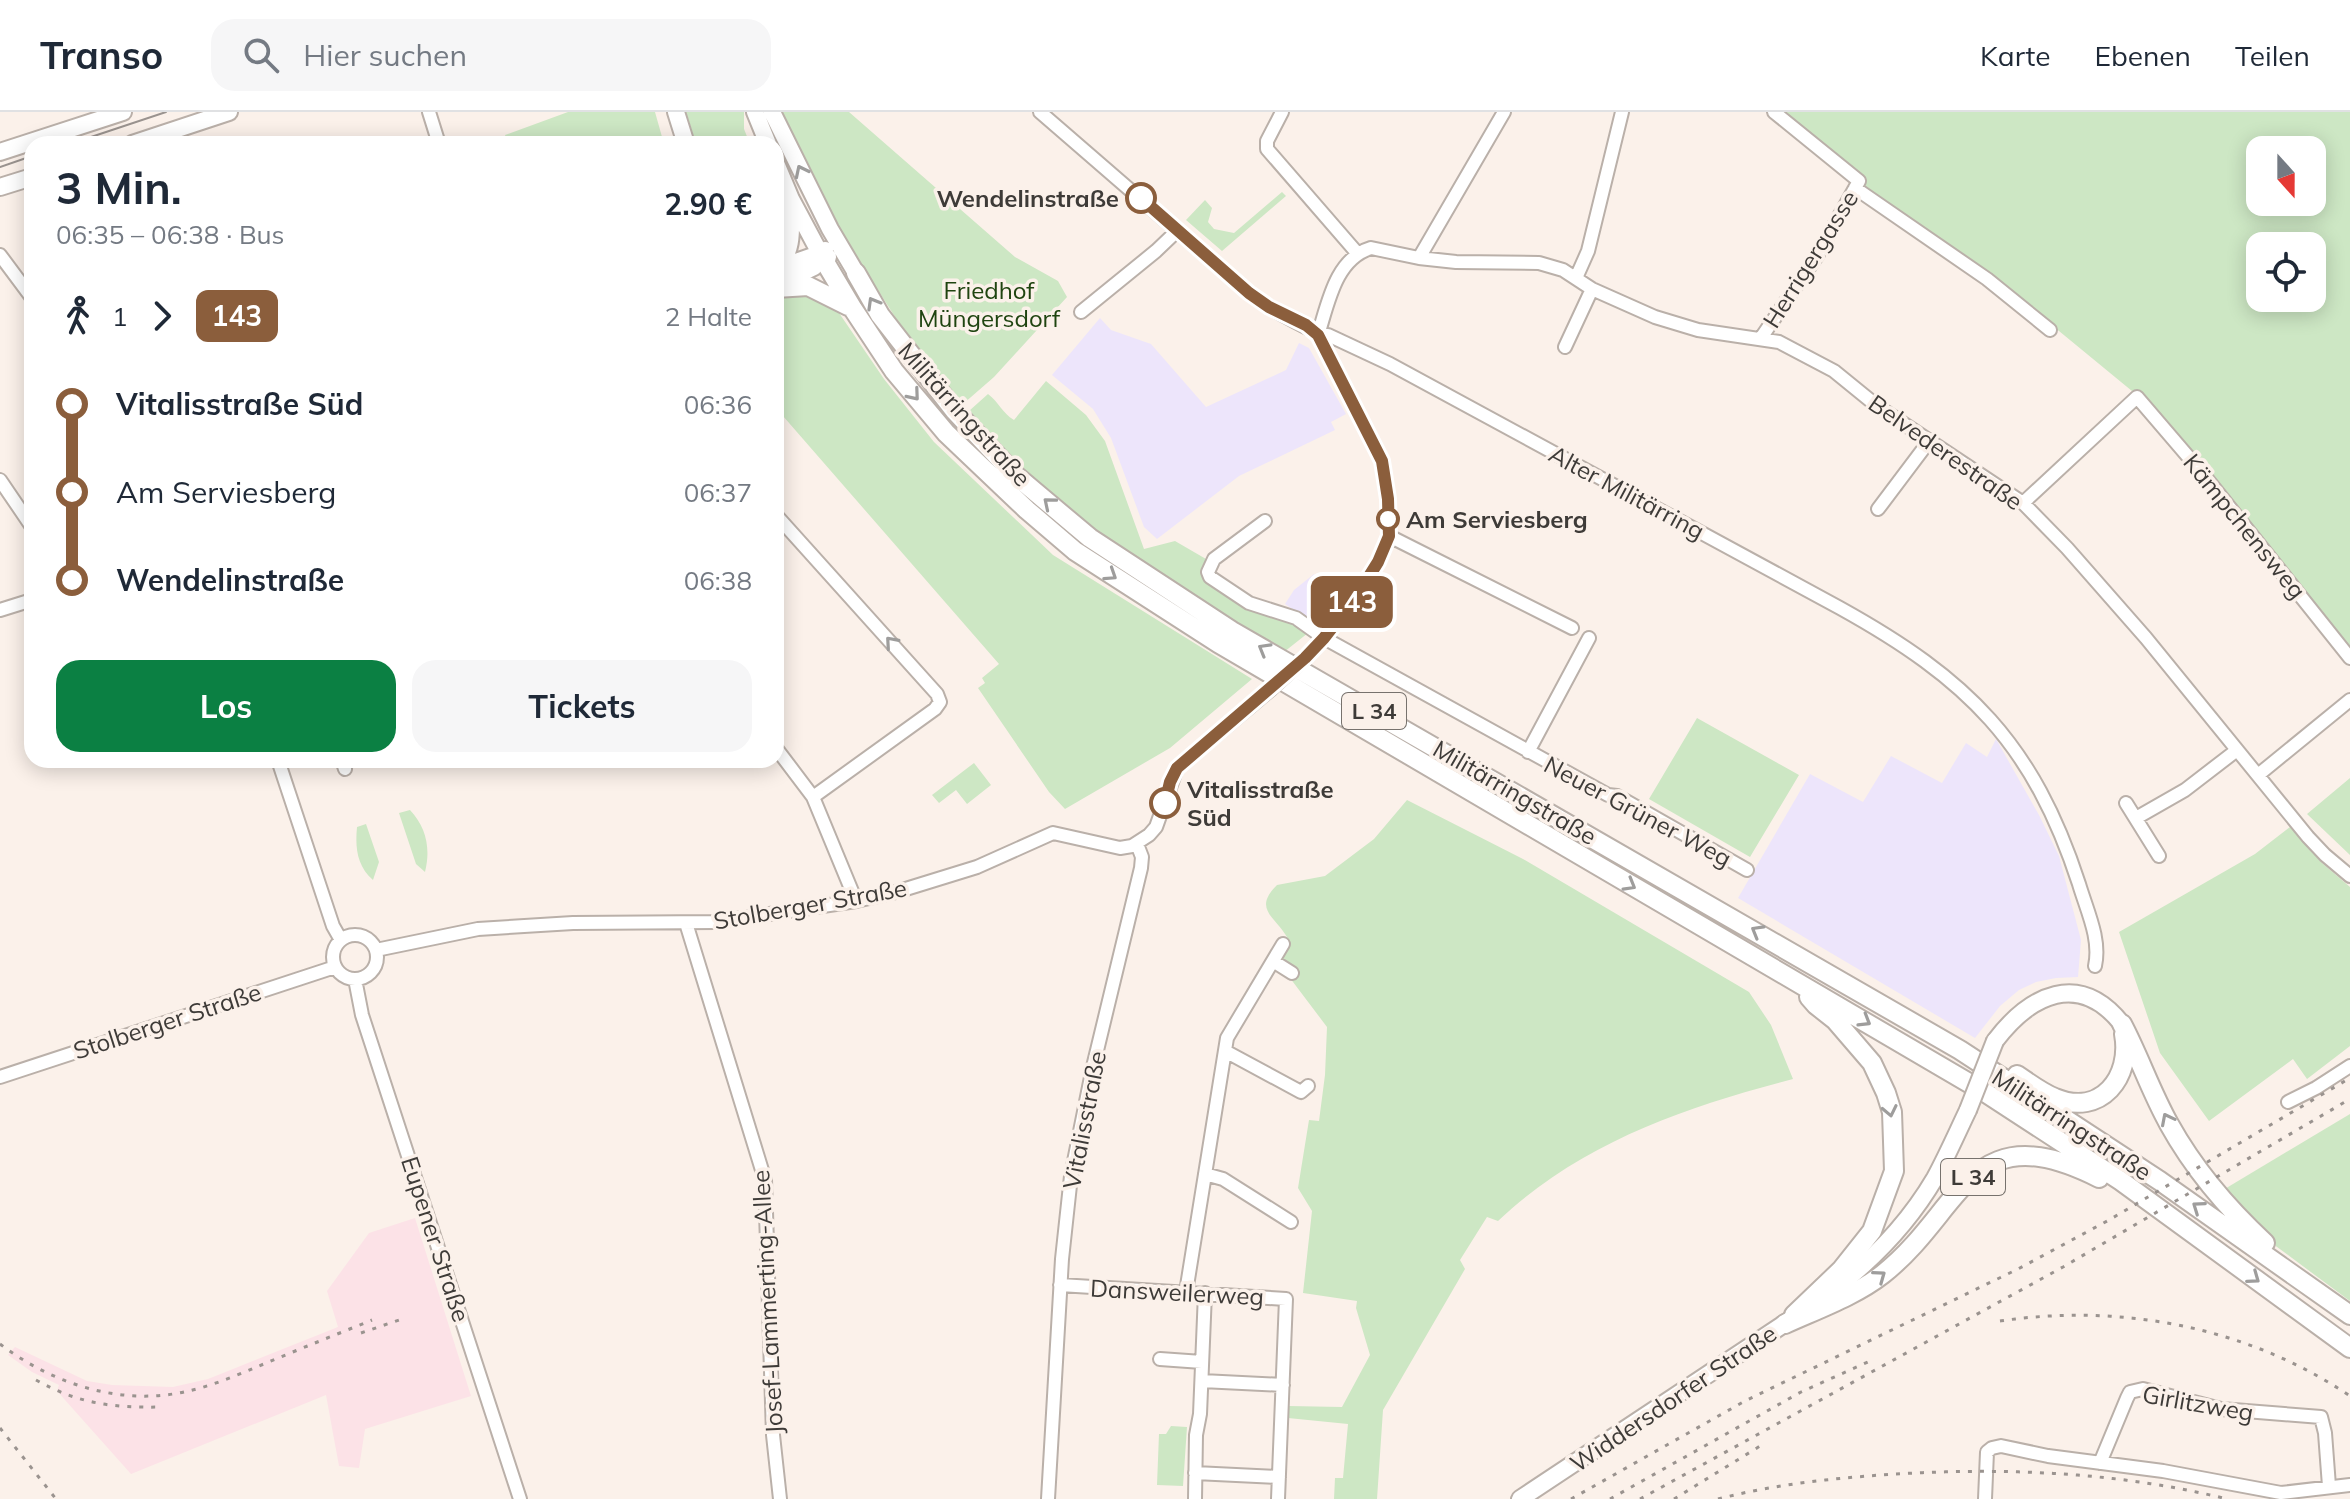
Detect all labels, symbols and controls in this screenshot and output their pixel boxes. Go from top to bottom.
search box [211,19,771,91]
text: Transo [40,31,163,79]
icon: search [239,33,283,77]
text: Hier suchen [303,36,467,74]
text: Karte [1980,38,2050,73]
text: Ebenen [2094,38,2191,73]
text: Teilen [2235,38,2310,73]
north arrow [2246,136,2326,216]
map controls [2246,136,2326,312]
text: 3 Min. [56,160,182,215]
one-way arrow [795,164,810,179]
place label: Wendelinstraße [936,183,1119,213]
marker: Wendelinstraße [1126,183,1156,213]
text: 2.90 € [664,185,752,223]
street label: Herrigergasse [1756,185,1864,333]
text: 06:35 – 06:38 · Bus [56,218,285,251]
button: locate [2246,232,2326,312]
park label: Friedhof Müngersdorf [918,275,1061,333]
icon: walk [56,294,100,338]
icon: forward [140,294,184,338]
one-way arrow [867,297,883,312]
text: 143 [212,298,262,333]
text: 1 [112,300,128,333]
text: 2 Halte [665,300,752,333]
street label: Militärringstraße [892,336,1038,492]
text: Vitalisstraße Süd [116,385,363,423]
one-way arrow [904,386,919,400]
text: 06:36 [684,388,752,421]
street label: Belvederestraße [1863,388,2029,516]
street label: Alter Militärring [1544,438,1710,546]
street label: Kämpchensweg [2177,447,2313,605]
text: Am Serviesberg [116,473,336,511]
text: 06:37 [684,476,752,509]
one-way arrow [1043,498,1058,513]
place label: Am Serviesberg [1406,504,1588,534]
marker: Am Serviesberg [1377,508,1399,530]
text: Wendelinstraße [116,561,344,599]
text: 06:38 [684,564,752,597]
one-way arrow [1102,565,1117,580]
line badge: 143 [1306,576,1398,628]
text: 143 [1327,584,1377,619]
one-way arrow [887,636,901,651]
one-way arrow [1258,643,1273,659]
button: Los [56,660,396,752]
button: Tickets [412,660,752,752]
road number: L 34 [1342,693,1406,729]
street label: Militärringstraße [1428,733,1602,851]
street label: Neuer Grüner Weg [1539,749,1737,873]
place label: Vitalisstraße Süd [1186,774,1334,832]
marker: Vitalisstraße Süd [1150,788,1180,818]
street label: Stolberger Straße [711,872,909,936]
one-way arrow [1621,875,1636,891]
one-way arrow [1751,925,1766,941]
street label: Stolberger Straße [69,976,265,1066]
one-way arrow [1856,1011,1871,1027]
street label: Vitalisstraße [1056,1048,1112,1192]
street label: Militärringstraße [1987,1061,2157,1187]
one-way arrow [1881,1103,1898,1117]
one-way arrow [2161,1113,2176,1127]
street label: Eupener Straße [395,1153,477,1325]
road number: L 34 [1941,1159,2005,1195]
street label: Josef-Lammerting-Allee [745,1169,789,1435]
one-way arrow [2192,1202,2206,1217]
one-way arrow [2245,1268,2259,1283]
one-way arrow [1871,1271,1885,1285]
street label: Dansweilerweg [1089,1272,1265,1312]
street label: Widdersdorfer Straße [1564,1318,1782,1478]
street label: Girlitzweg [2140,1378,2256,1428]

